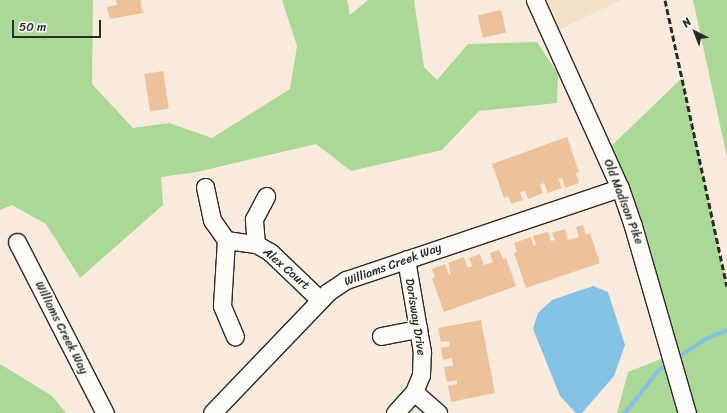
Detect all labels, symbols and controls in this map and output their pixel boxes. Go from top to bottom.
scale bar [14,12,103,38]
north arrow [675,12,715,52]
text: N [677,13,696,32]
text: 50 m [19,16,46,38]
street label: Old Madison Pike [600,157,646,247]
street label: Williams Creek Way [342,241,444,289]
street label: Alex Court [260,245,312,293]
street label: Dorisway Drive [402,277,428,357]
street label: Williams Creek Way [31,279,91,377]

